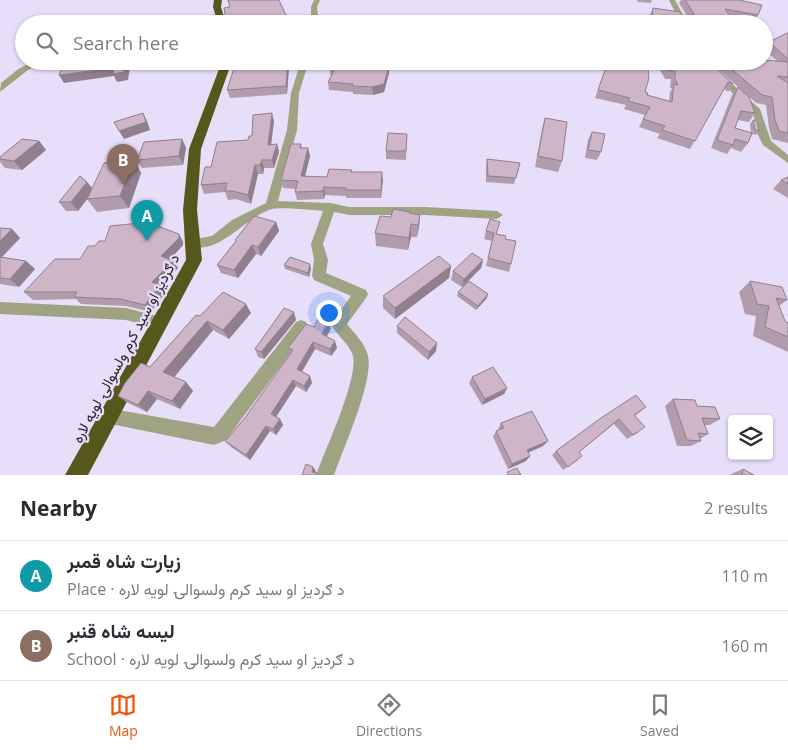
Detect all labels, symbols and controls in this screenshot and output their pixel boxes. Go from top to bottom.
search box [15,15,773,70]
icon: search [33,29,61,57]
text: Search here [73,30,179,56]
pin: B [107,144,139,185]
pin: A [131,200,163,241]
street label: د ګردیز او سید کرم ولسوالۍ لویه لاره [67,250,184,447]
your location [316,300,342,326]
map controls [728,415,773,460]
button: layers [728,415,773,460]
text: Nearby [20,494,97,522]
text: 2 results [704,497,768,519]
text: زیارت شاه قمبر [67,548,181,574]
text: A [30,565,42,587]
text: 110 m [722,565,768,587]
text: Place · د ګردیز او سید کرم ولسوالۍ لویه لاره [67,578,344,600]
text: لیسه شاه قنبر [67,618,175,644]
text: B [31,635,41,657]
text: 160 m [722,635,768,657]
text: School · د ګردیز او سید کرم ولسوالۍ لویه لاره [67,648,355,670]
tab: Map [109,691,138,740]
tab: Directions [356,691,422,740]
tab: Saved [640,691,679,740]

